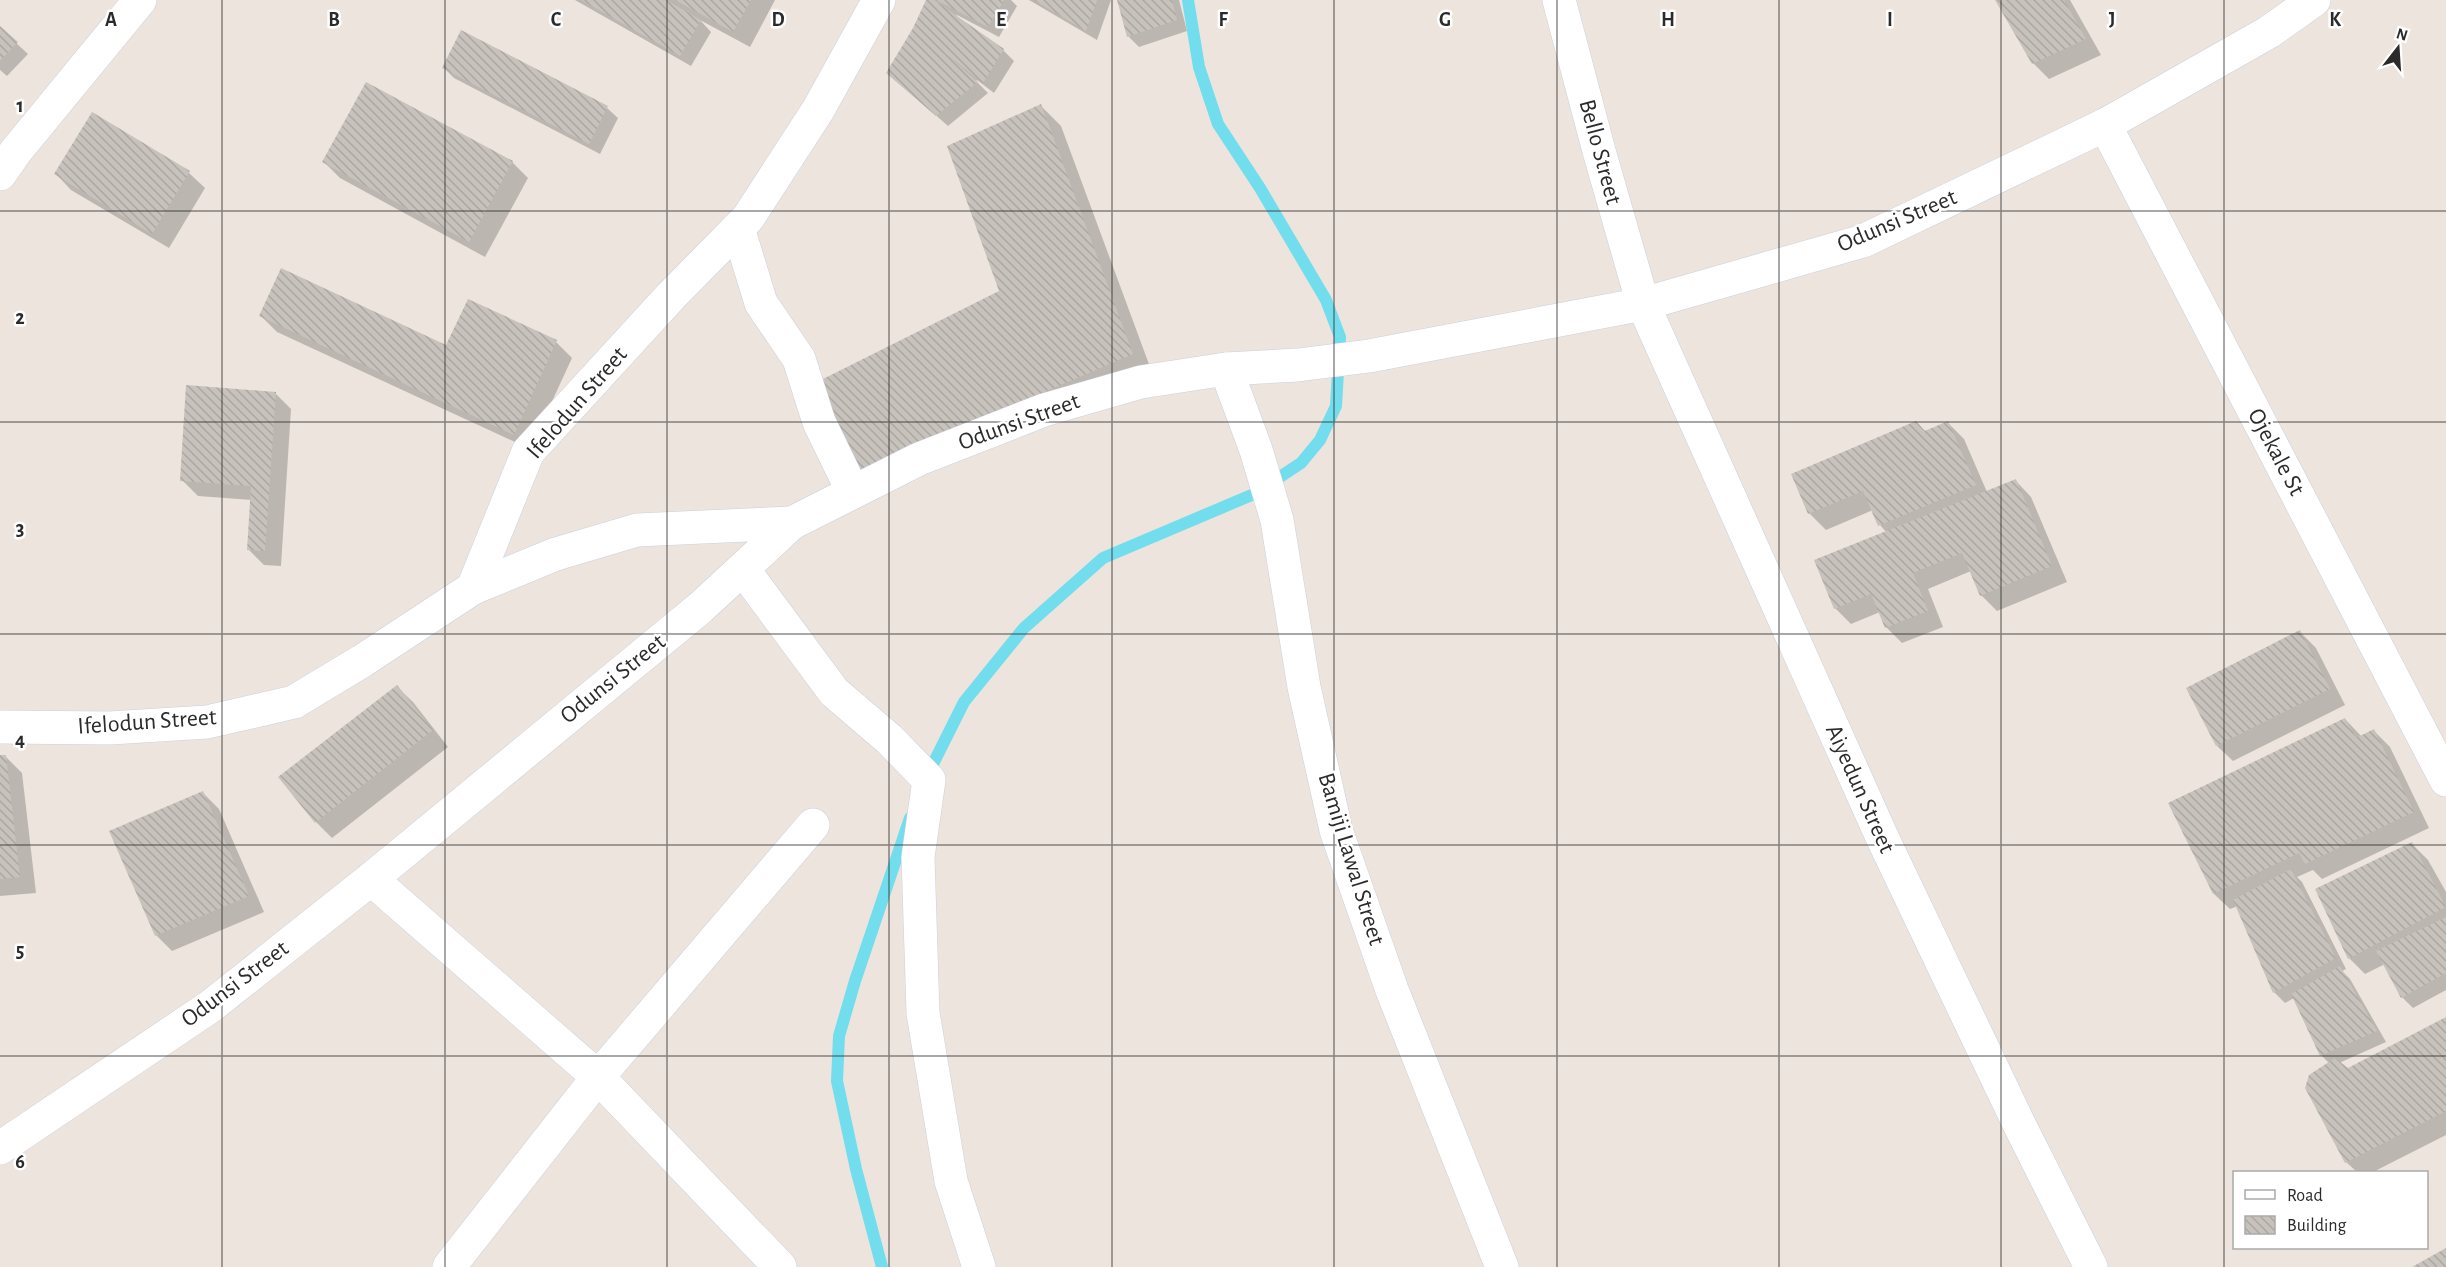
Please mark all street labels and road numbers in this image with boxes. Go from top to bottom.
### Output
street label: Bello Street [1574,97,1626,208]
street label: Odunsi Street [1834,185,1961,257]
street label: Ifelodun Street [522,342,632,463]
street label: Odunsi Street [955,389,1083,455]
street label: Ojekale St [2243,404,2309,500]
street label: Odunsi Street [556,629,670,728]
street label: Ifelodun Street [77,705,218,739]
street label: Aiyedun Street [1821,721,1899,857]
street label: Bamiji Lawal Street [1313,770,1389,948]
street label: Odunsi Street [177,936,293,1032]

